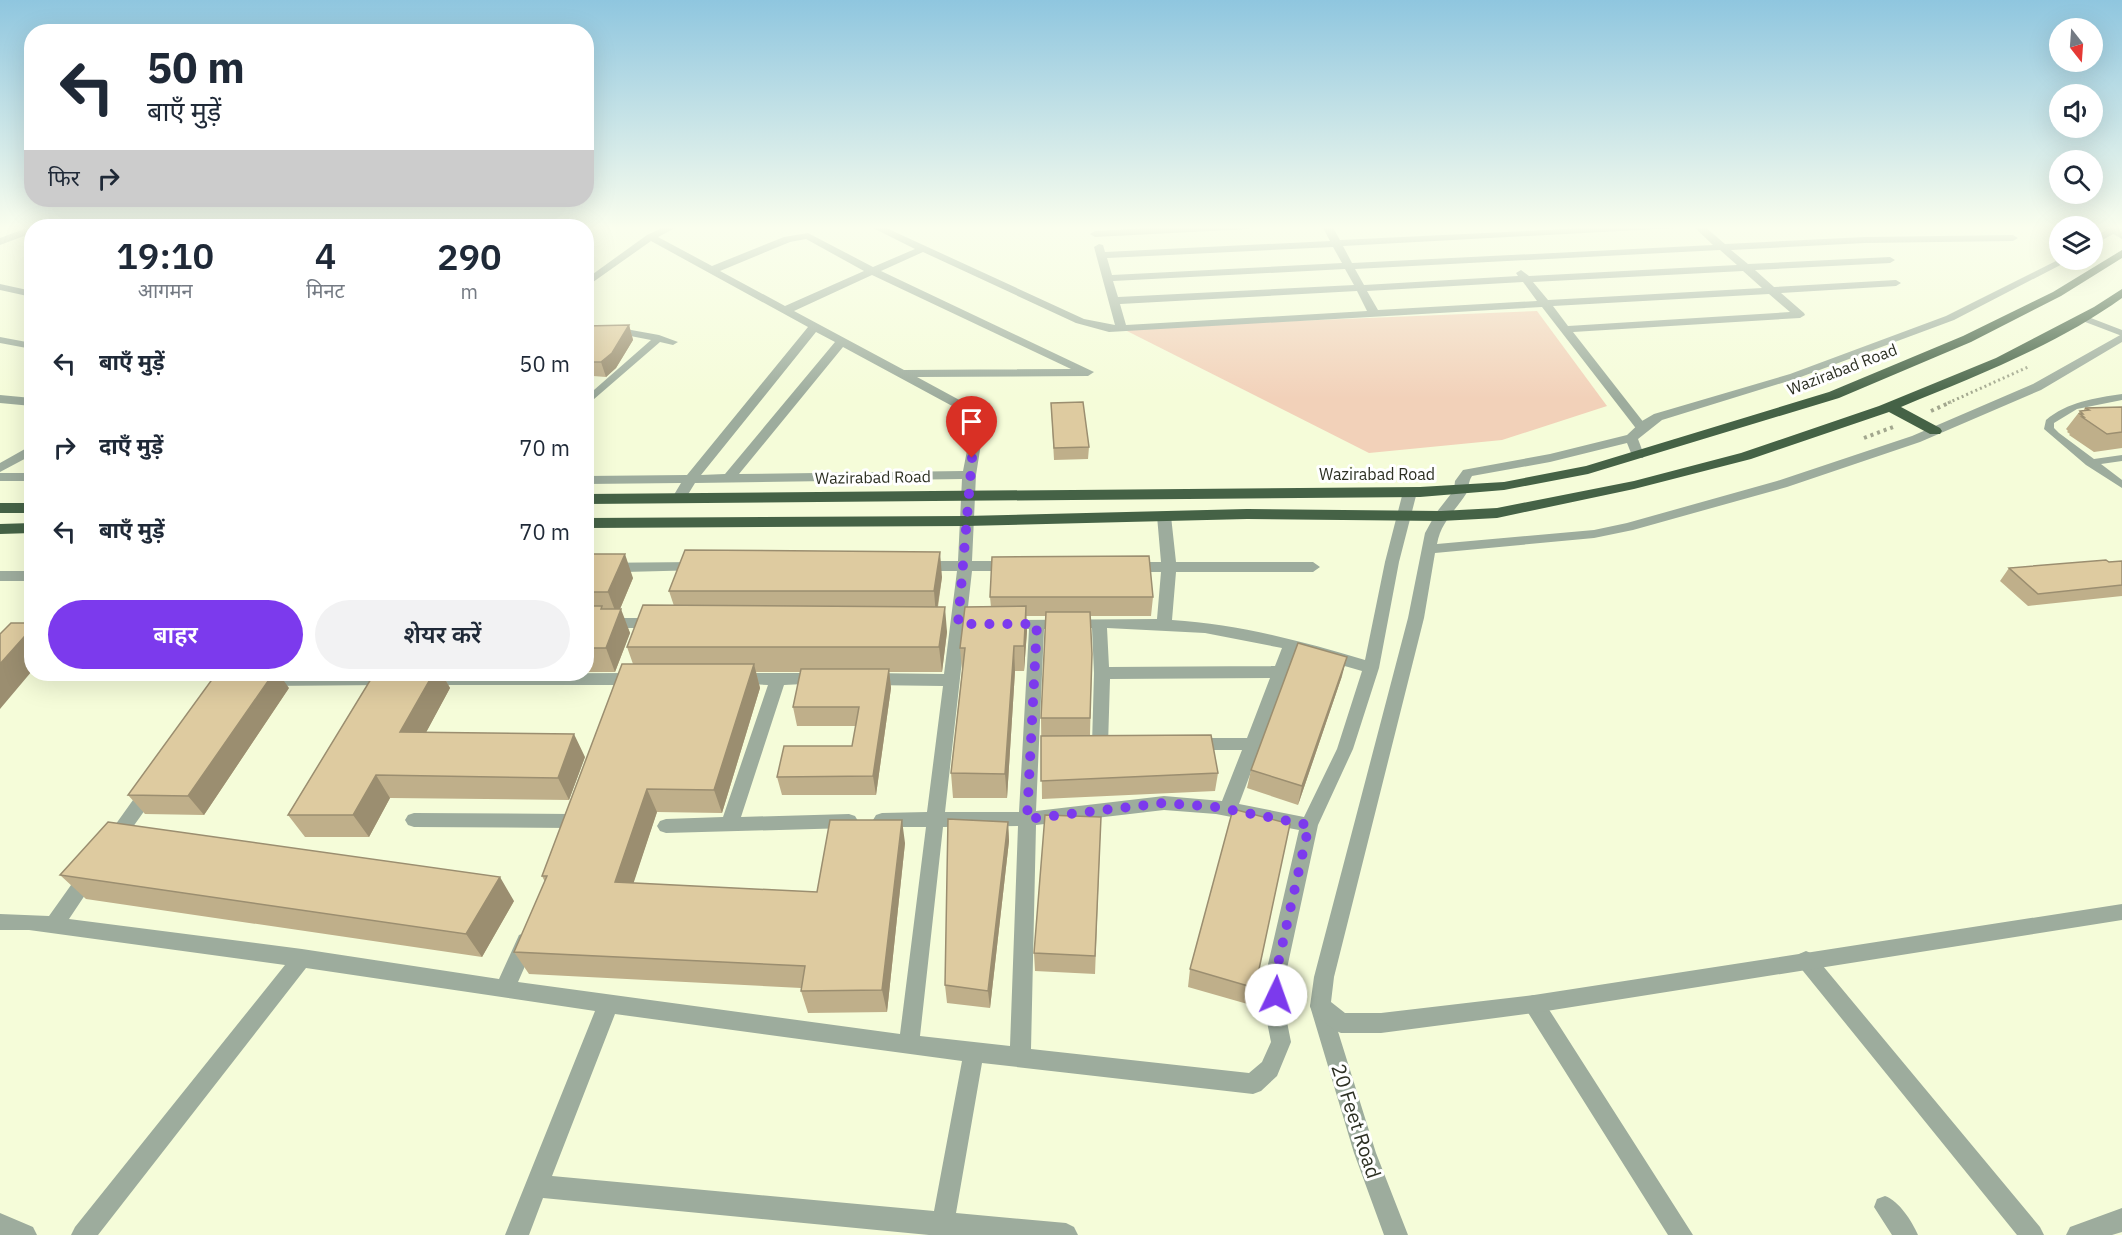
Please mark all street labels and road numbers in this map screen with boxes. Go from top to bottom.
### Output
street label: Wazirabad Road [1784,339,1900,399]
street label: Wazirabad Road [1319,464,1435,484]
street label: Wazirabad Road [815,466,931,488]
street label: 20 Feet Road [1325,1060,1388,1182]

